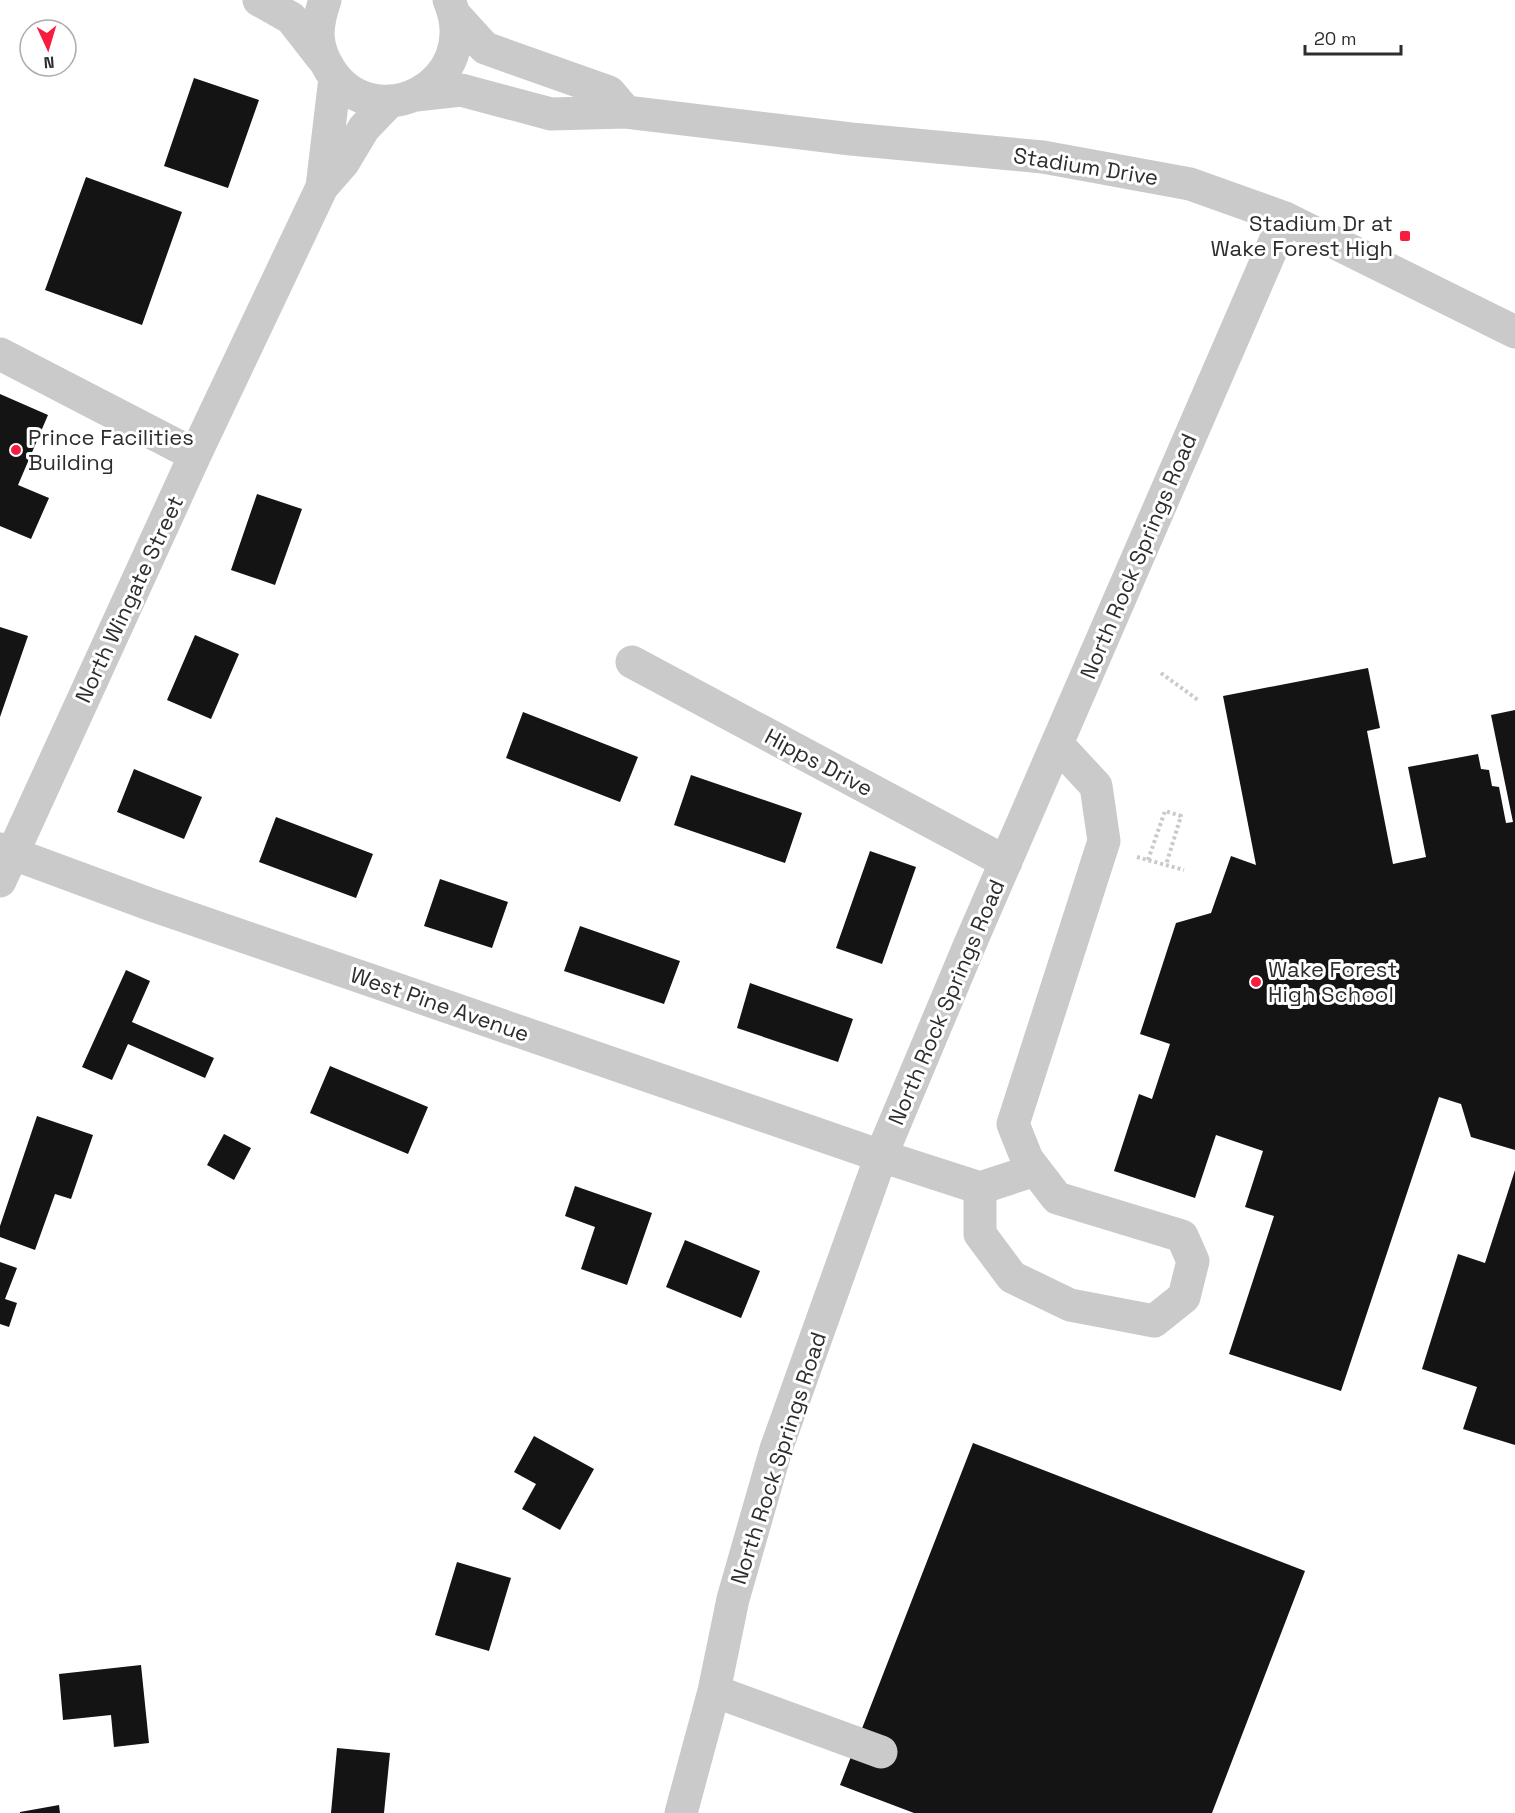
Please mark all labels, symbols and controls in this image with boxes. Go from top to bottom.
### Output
north arrow [18,18,78,78]
scale bar [1305,18,1401,56]
text: 20 m [1314,27,1357,50]
text: N [43,52,55,73]
street label: Stadium Drive [1012,141,1160,191]
place label: Stadium Dr at Wake Forest High [1211,209,1393,262]
marker: Stadium Dr at Wake Forest High [1398,229,1412,243]
place label: Prince Facilities Building [28,423,194,476]
street label: North Rock Springs Road [1074,429,1202,683]
marker: Prince Facilities Building [9,443,23,457]
street label: North Wingate Street [69,491,189,707]
street label: Hipps Drive [760,722,878,802]
street label: North Rock Springs Road [882,875,1010,1129]
place label: Wake Forest High School [1268,955,1397,1008]
street label: West Pine Avenue [347,960,533,1048]
marker: Wake Forest High School [1249,975,1263,989]
street label: North Rock Springs Road [724,1328,832,1588]

